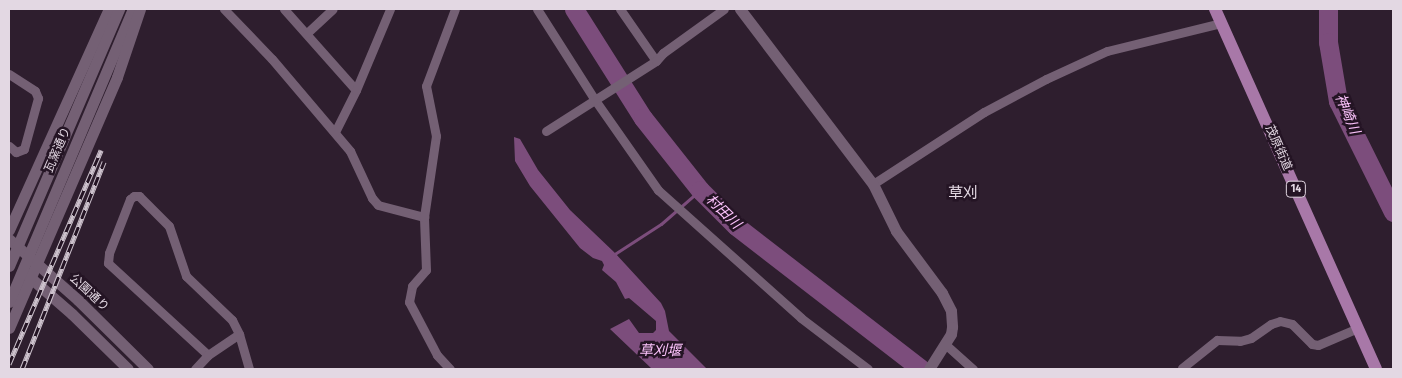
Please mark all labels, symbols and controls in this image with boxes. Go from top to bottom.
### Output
water label: 神崎川 [1331,91,1363,137]
street label: 茂原街道 [1262,123,1294,173]
street label: 瓦窯通り [42,125,74,175]
road number: 14 [1285,180,1307,198]
district label: 草刈 [948,185,978,203]
water label: 村田川 [702,191,744,233]
street label: 公園通り [67,271,111,315]
water label: 草刈堰 [639,343,681,359]

